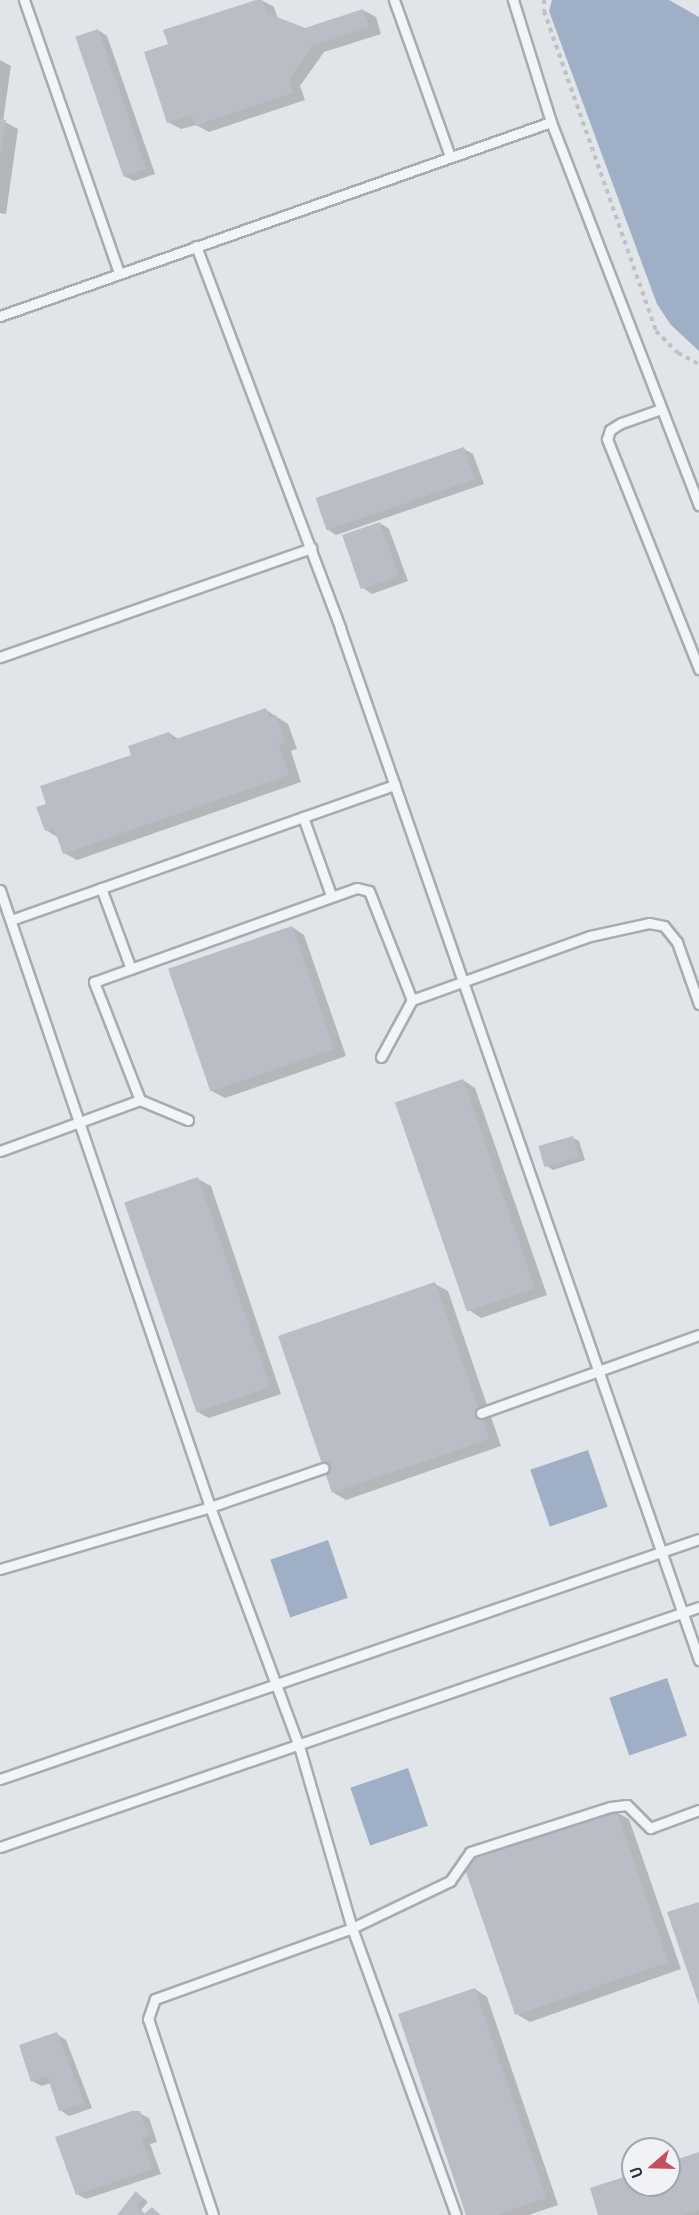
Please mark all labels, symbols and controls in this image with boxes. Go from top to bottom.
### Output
north arrow [621,2137,681,2197]
text: U [625,2164,647,2181]

